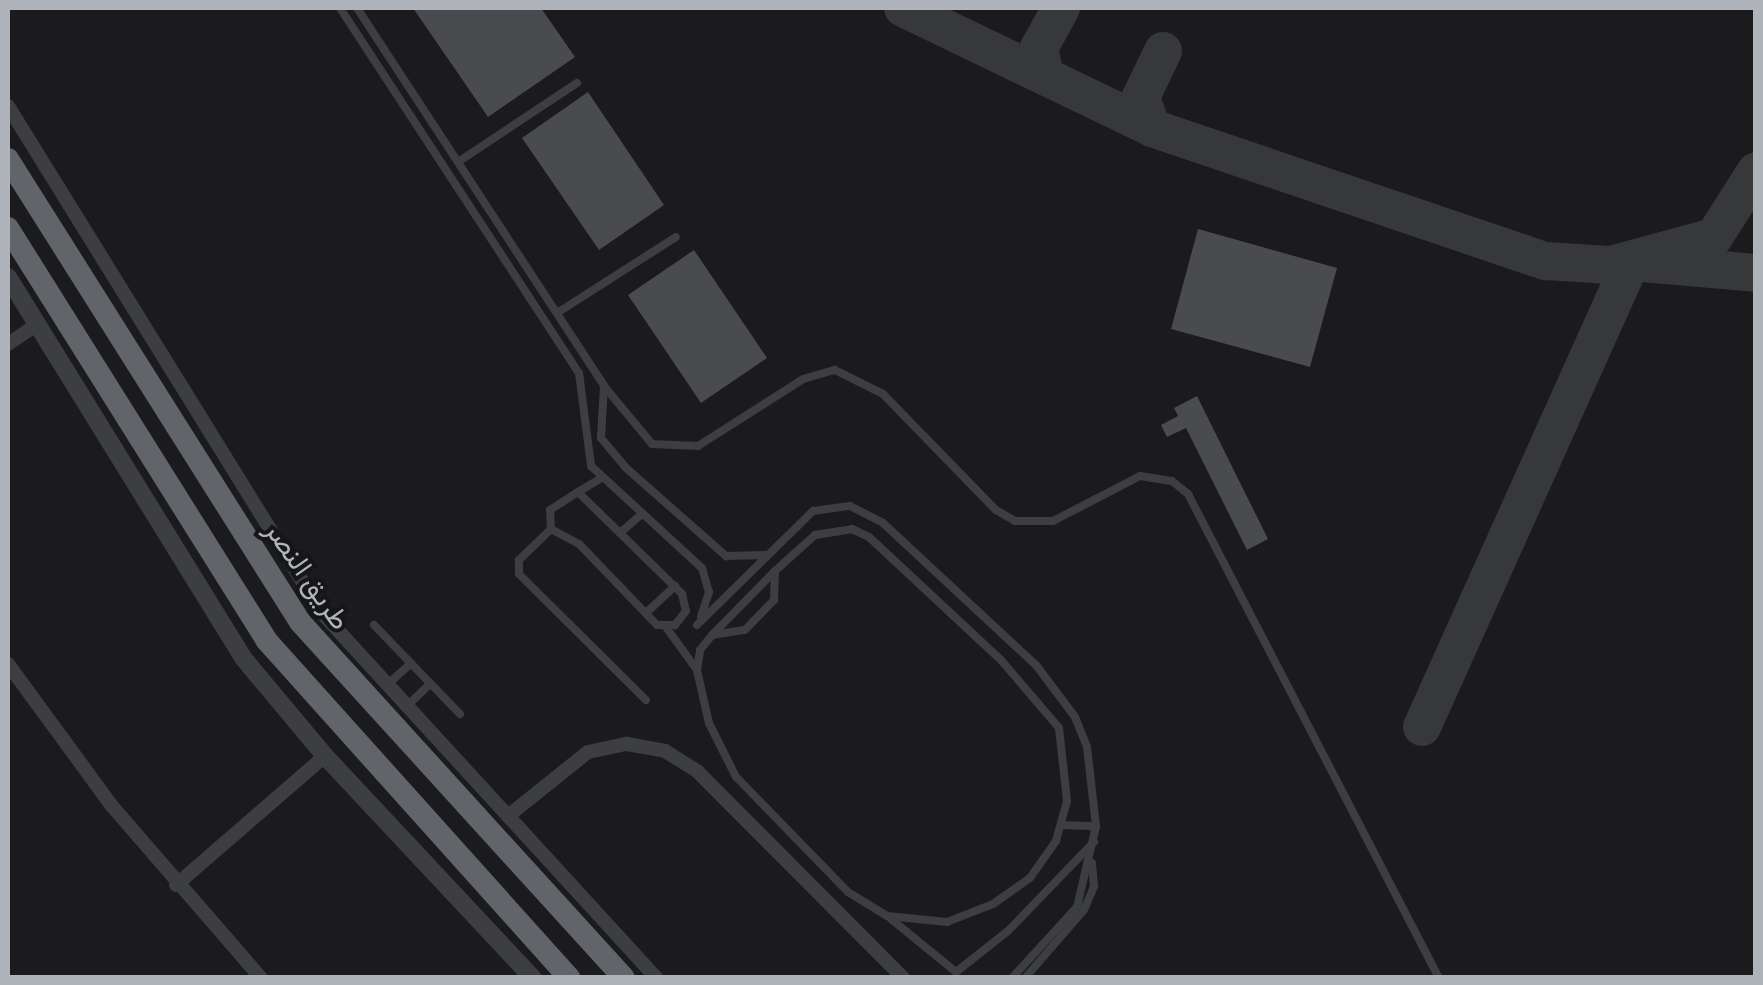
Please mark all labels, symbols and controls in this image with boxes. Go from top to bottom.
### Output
street label: طريق النصر [258,514,358,636]

